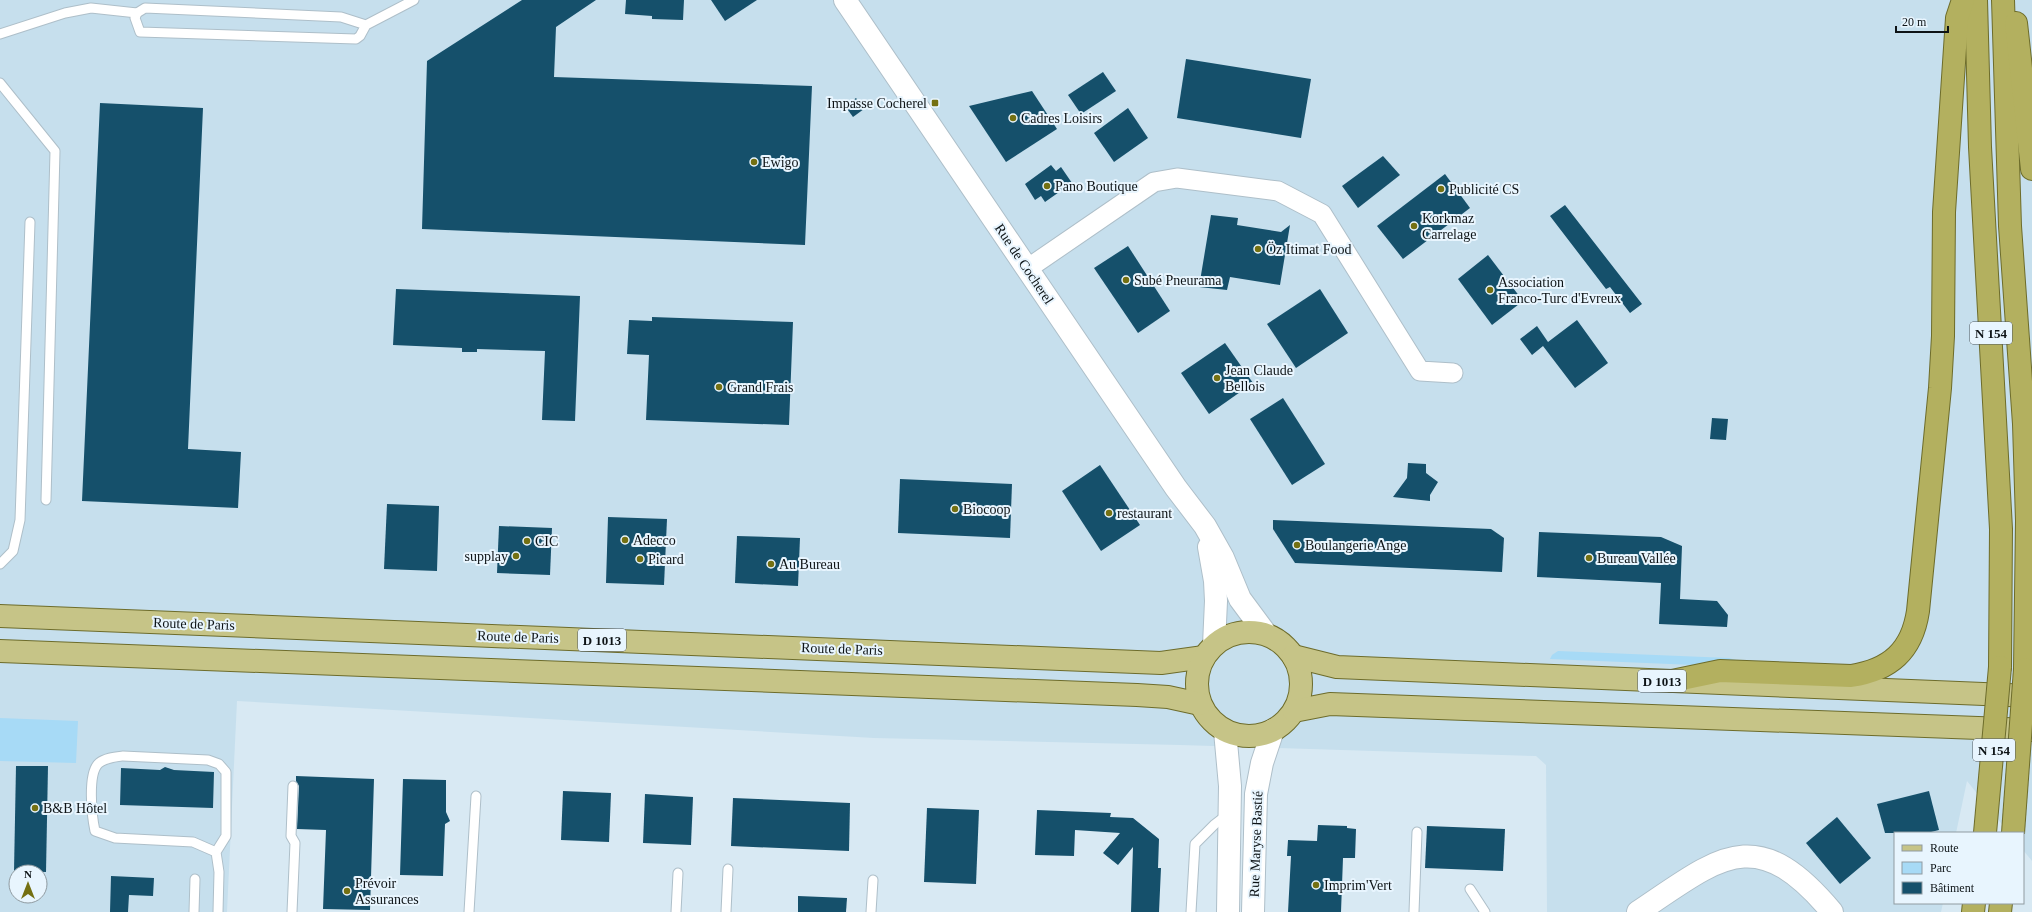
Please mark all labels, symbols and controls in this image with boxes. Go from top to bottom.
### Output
scale bar [1896,8,1948,34]
text: 20 m [1902,15,1927,29]
place label: Impasse Cocherel [827,96,927,111]
marker: Impasse Cocherel [930,98,940,108]
place label: Cadres Loisirs [1021,111,1102,126]
marker: Cadres Loisirs [1008,113,1018,123]
place label: Ewigo [762,155,799,170]
marker: Ewigo [749,157,759,167]
place label: Pano Boutique [1055,179,1138,194]
marker: Pano Boutique [1042,181,1052,191]
place label: Publicité CS [1449,182,1519,197]
marker: Publicité CS [1436,184,1446,194]
place label: Korkmaz Carrelage [1422,211,1476,242]
street label: Rue de Cocherel [992,221,1056,307]
marker: Korkmaz Carrelage [1409,221,1419,231]
place label: Öz Itimat Food [1266,241,1352,257]
marker: Öz Itimat Food [1253,244,1263,254]
place label: Subé Pneurama [1134,273,1222,288]
marker: Subé Pneurama [1121,275,1131,285]
place label: Association Franco-Turc d'Evreux [1498,275,1621,306]
marker: Association Franco-Turc d'Evreux [1485,285,1495,295]
road number: N 154 [1970,322,2012,344]
place label: Jean Claude Bellois [1225,363,1293,394]
marker: Jean Claude Bellois [1212,373,1222,383]
place label: Grand Frais [727,380,794,395]
marker: Grand Frais [714,382,724,392]
place label: Biocoop [963,502,1010,517]
marker: Biocoop [950,504,960,514]
place label: restaurant [1117,506,1172,521]
marker: restaurant [1104,508,1114,518]
place label: Adecco [633,533,676,548]
place label: CIC [535,534,558,549]
marker: Adecco [620,535,630,545]
marker: CIC [522,536,532,546]
place label: Boulangerie Ange [1305,538,1406,553]
marker: Boulangerie Ange [1292,540,1302,550]
place label: supplay [464,549,508,564]
marker: supplay [511,551,521,561]
place label: Bureau Vallée [1597,551,1676,566]
place label: Picard [648,552,684,567]
marker: Bureau Vallée [1584,553,1594,563]
marker: Picard [635,554,645,564]
place label: Au Bureau [779,557,840,572]
marker: Au Bureau [766,559,776,569]
street label: Route de Paris [153,615,235,633]
street label: Route de Paris [477,628,559,646]
road number: D 1013 [578,629,626,651]
street label: Route de Paris [801,640,883,658]
road number: D 1013 [1638,670,1686,692]
road number: N 154 [1973,739,2015,761]
street label: Rue Maryse Bastié [1247,791,1265,897]
place label: B&B Hôtel [43,801,107,816]
marker: B&B Hôtel [30,803,40,813]
legend [1894,832,2024,904]
text: Route [1930,841,1959,855]
text: Parc [1930,861,1951,875]
north arrow [8,864,48,904]
text: N [24,868,32,880]
place label: Prévoir Assurances [355,876,419,907]
place label: Imprim'Vert [1324,878,1392,893]
marker: Imprim'Vert [1311,880,1321,890]
text: Bâtiment [1930,881,1975,895]
marker: Prévoir Assurances [342,886,352,896]

